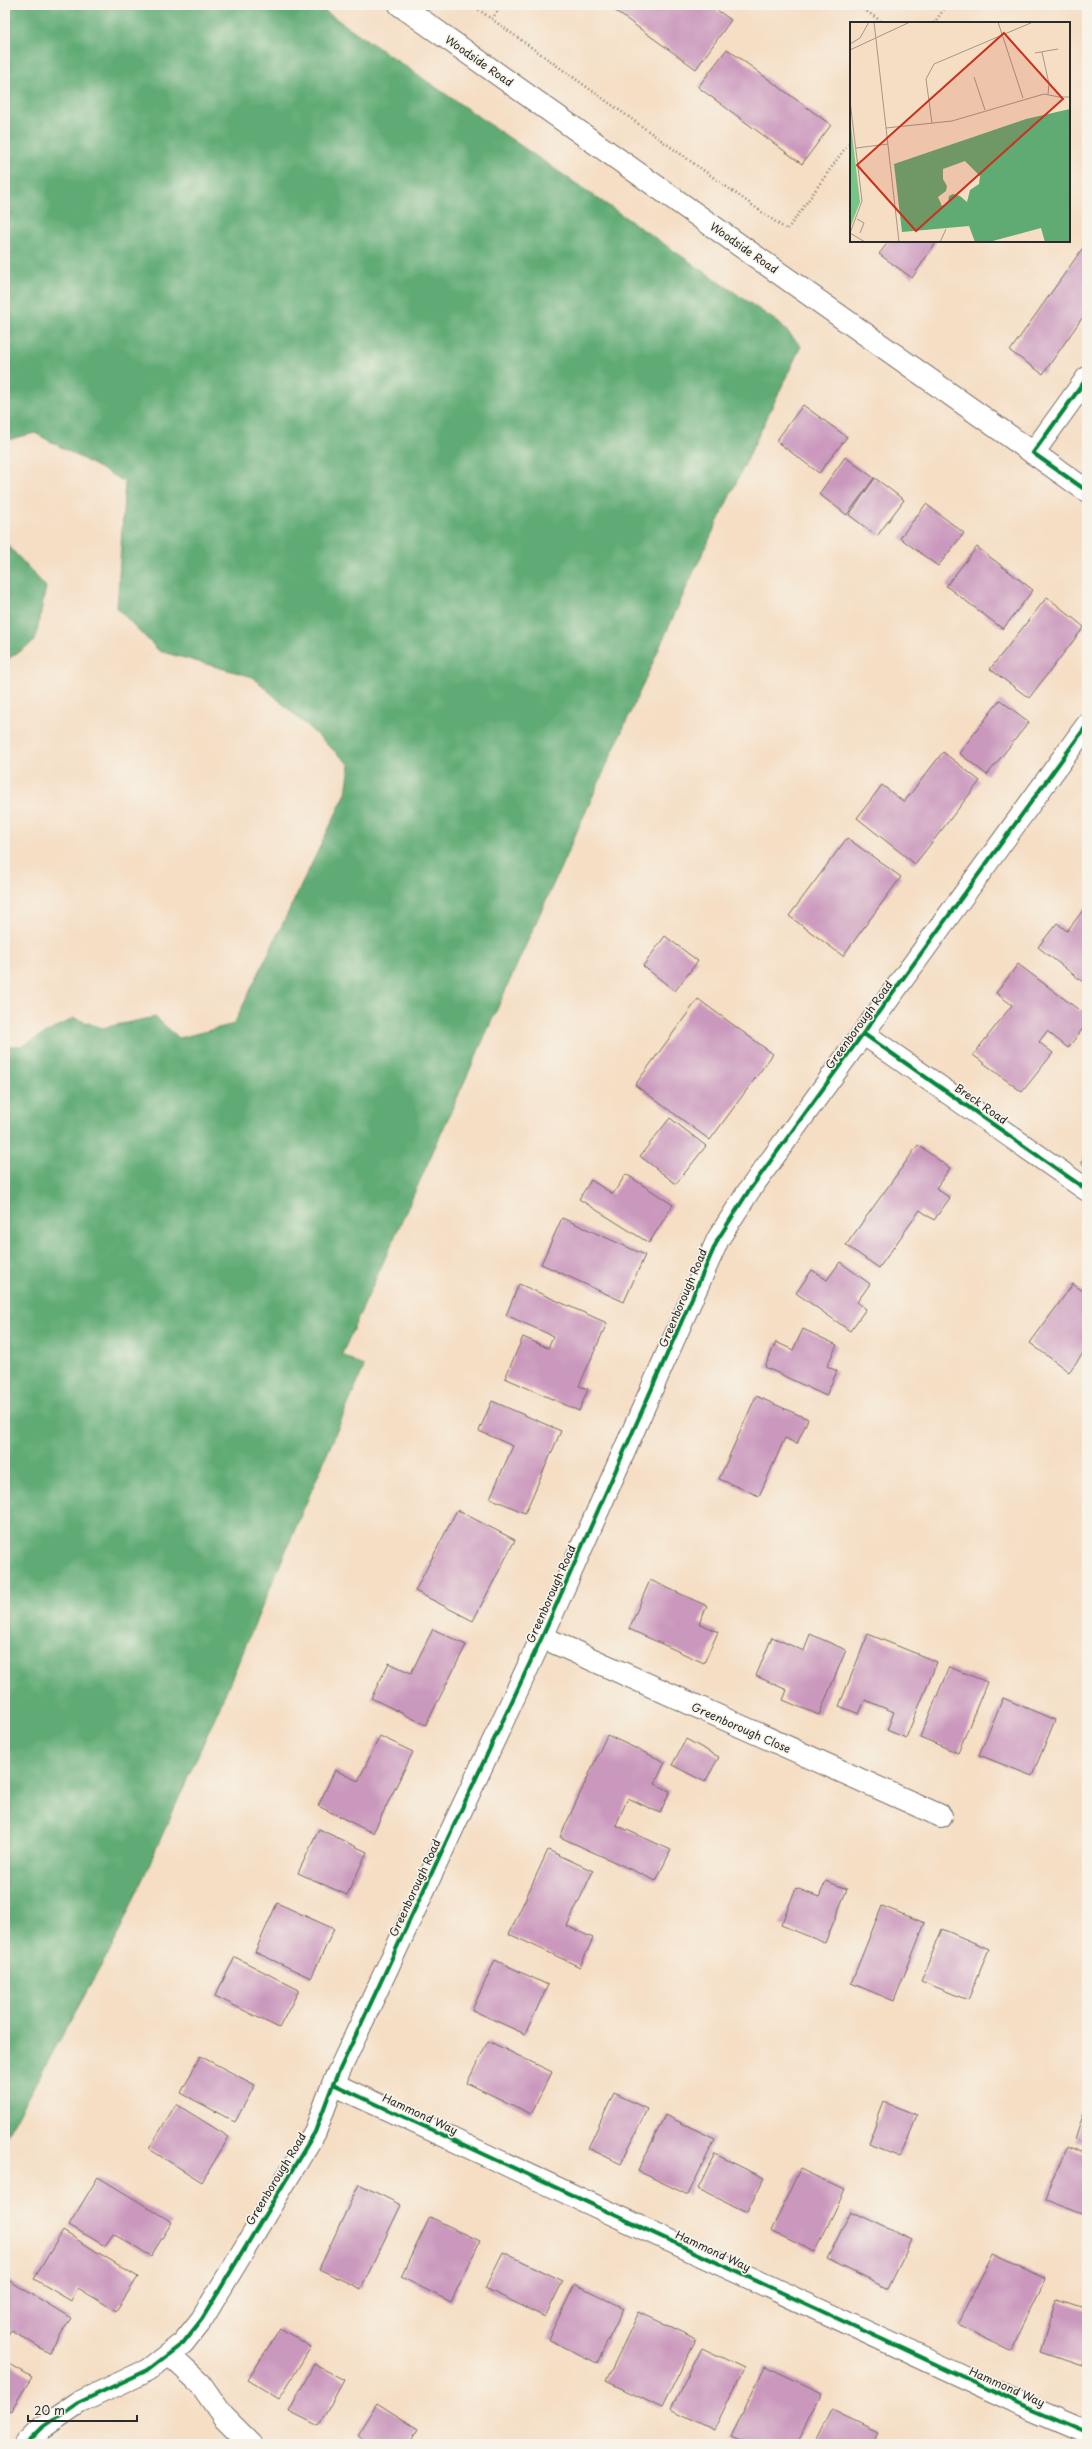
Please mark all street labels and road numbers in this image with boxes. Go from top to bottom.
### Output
street label: Woodside Road [442,31,517,90]
street label: Woodside Road [707,218,782,277]
street label: Greenborough Road [821,977,897,1072]
street label: Breck Road [951,1079,1011,1128]
street label: Greenborough Road [654,1246,711,1350]
street label: Greenborough Road [521,1542,580,1646]
street label: Greenborough Close [689,1698,794,1757]
street label: Greenborough Road [385,1836,445,1939]
street label: Hammond Way [380,2089,461,2138]
street label: Greenborough Road [241,2129,310,2228]
street label: Hammond Way [673,2226,754,2275]
street label: Hammond Way [967,2362,1048,2411]

